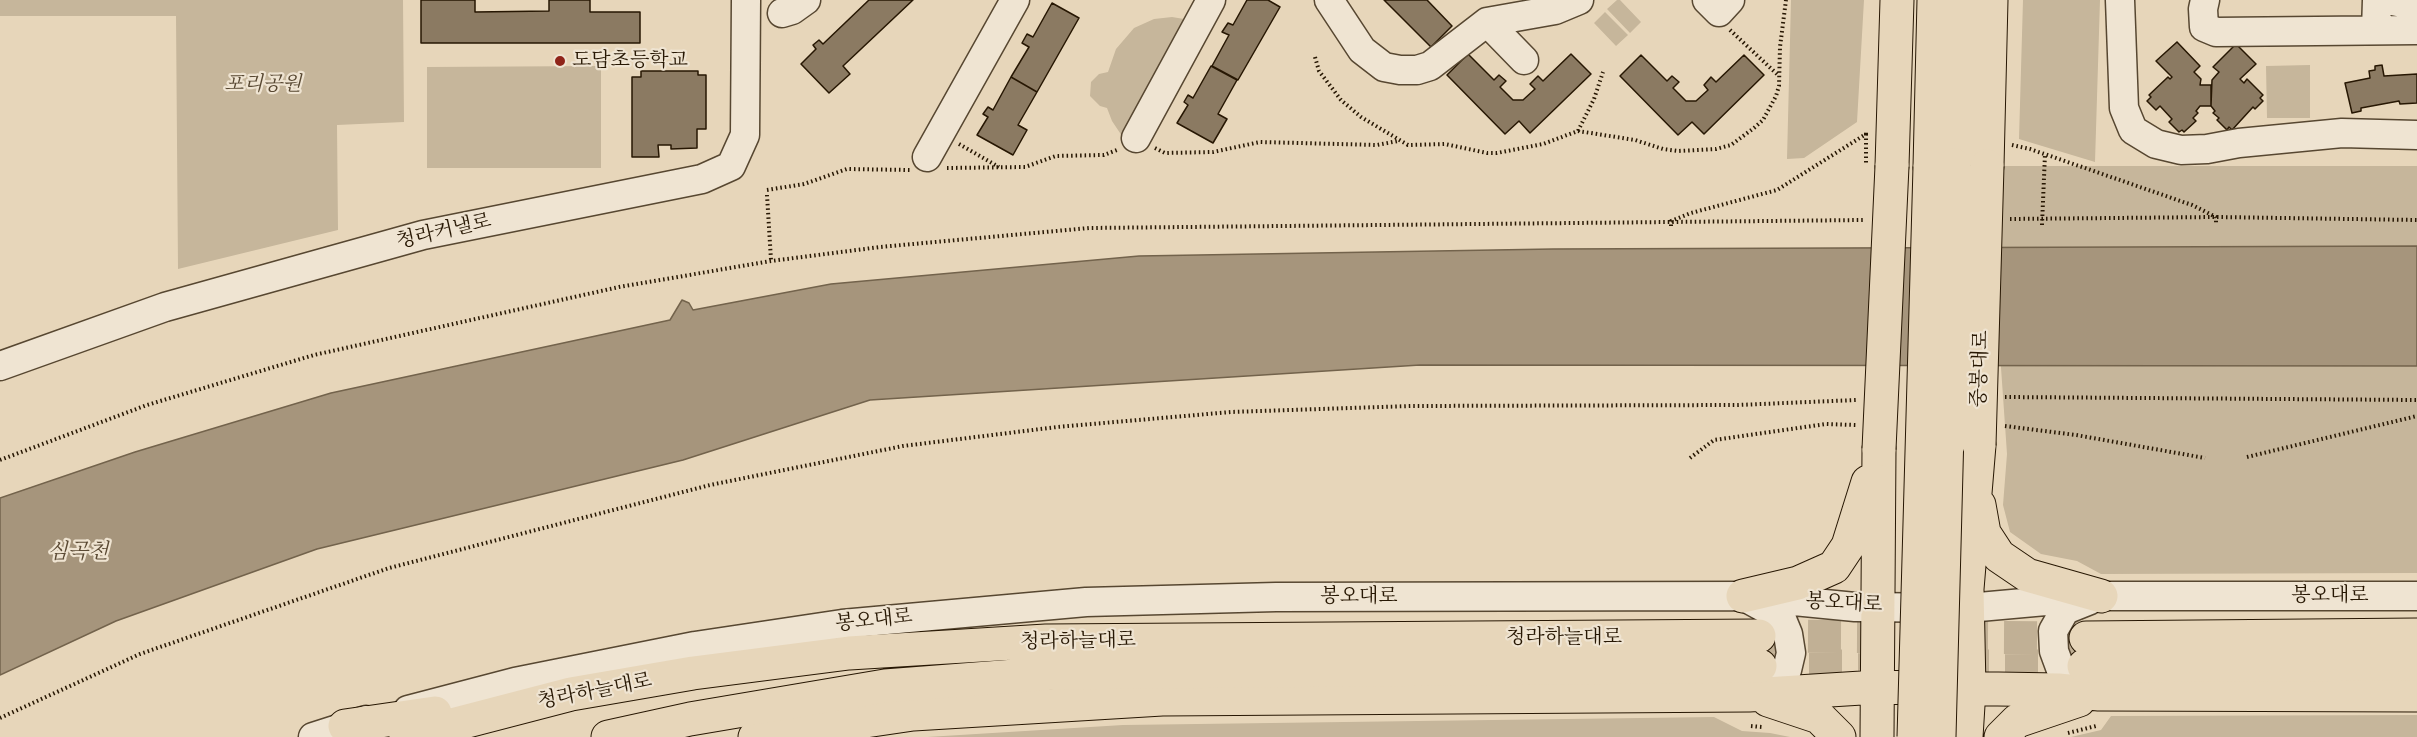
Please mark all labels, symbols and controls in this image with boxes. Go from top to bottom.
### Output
place label: 도담초등학교 [572,49,688,73]
marker: 도담초등학교 [553,54,567,68]
park label: 포리공원 [224,73,302,97]
street label: 청라커낼로 [394,209,494,255]
street label: 중봉대로 [1968,330,1994,408]
water label: 심곡천 [48,540,108,566]
street label: 봉오대로 [2291,584,2369,608]
street label: 봉오대로 [1320,585,1398,609]
street label: 봉오대로 [1805,590,1883,618]
street label: 봉오대로 [834,605,914,637]
street label: 청라하늘대로 [1506,626,1622,650]
street label: 청라하늘대로 [1020,629,1136,655]
street label: 청라하늘대로 [536,669,654,715]

